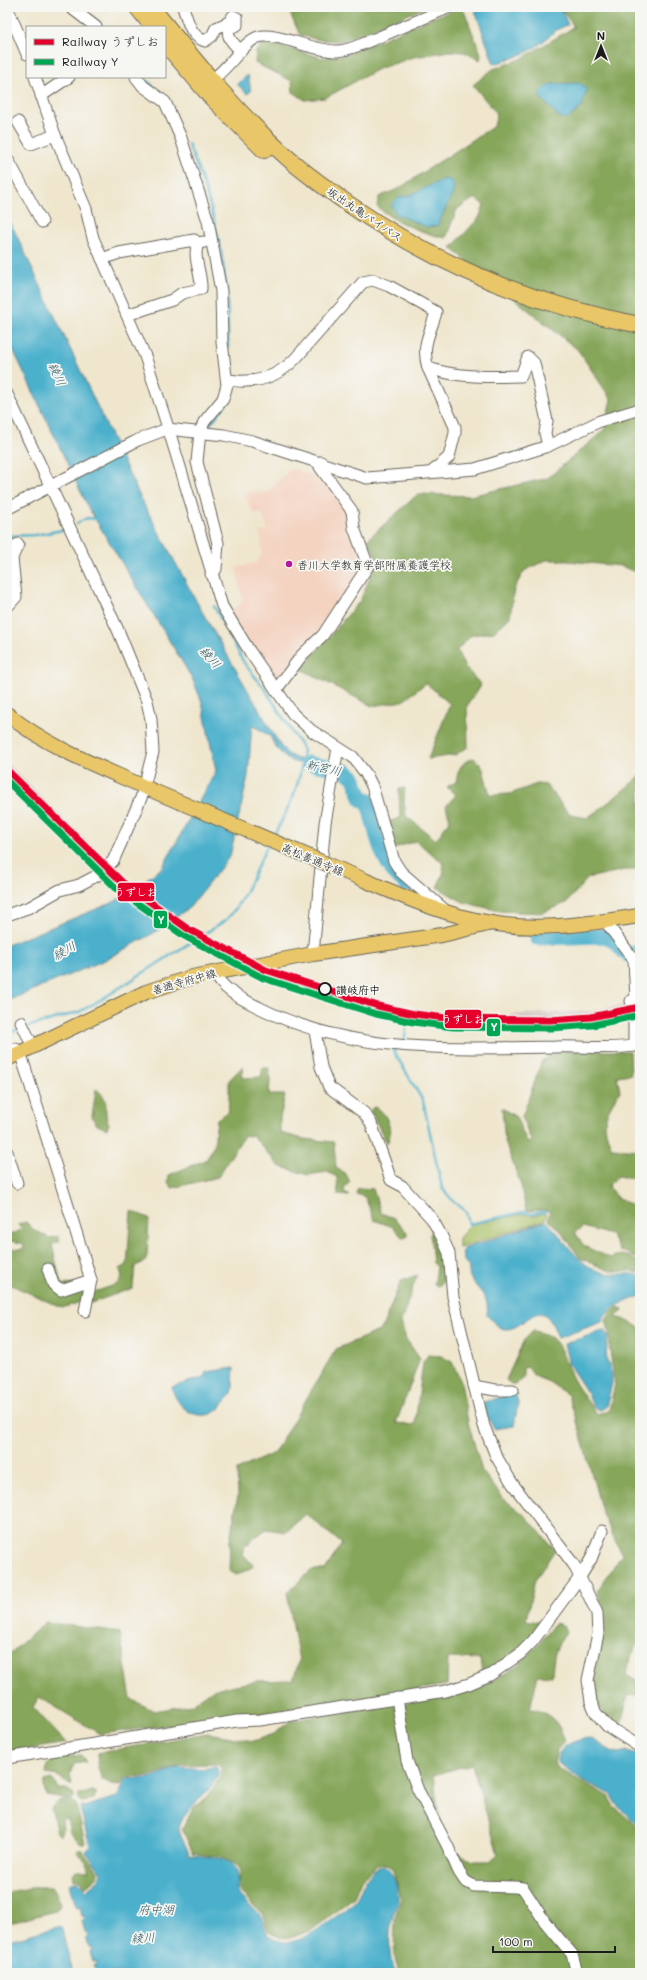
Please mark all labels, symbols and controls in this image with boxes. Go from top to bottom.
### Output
legend [26,26,166,78]
north arrow [581,26,621,66]
text: N [597,28,605,43]
text: Railway うずしお [62,33,159,49]
text: Railway Y [62,53,119,69]
street label: 坂出丸亀バイパス [324,183,406,245]
water label: 綾川 [46,360,70,388]
place label: 香川大学教育学部附属養護学校 [297,557,451,572]
marker: 香川大学教育学部附属養護学校 [284,559,294,569]
water label: 綾川 [197,643,225,671]
water label: 新宮川 [305,755,343,779]
street label: 高松善通寺線 [280,839,346,879]
line badge: うずしお [117,882,155,902]
text: うずしお [114,884,158,899]
line badge: Y [153,910,168,929]
text: Y [157,912,165,927]
water label: 綾川 [50,937,78,963]
street label: 善通寺府中線 [150,965,218,997]
marker: 讃岐府中 [318,982,332,996]
place label: 讃岐府中 [336,982,380,997]
line badge: うずしお [444,1009,482,1029]
text: うずしお [441,1011,485,1026]
line badge: Y [486,1018,501,1037]
text: Y [490,1019,498,1034]
water label: 府中湖 [138,1901,175,1917]
water label: 綾川 [130,1928,156,1946]
scale bar [493,1928,615,1954]
text: 100 m [499,1933,533,1949]

